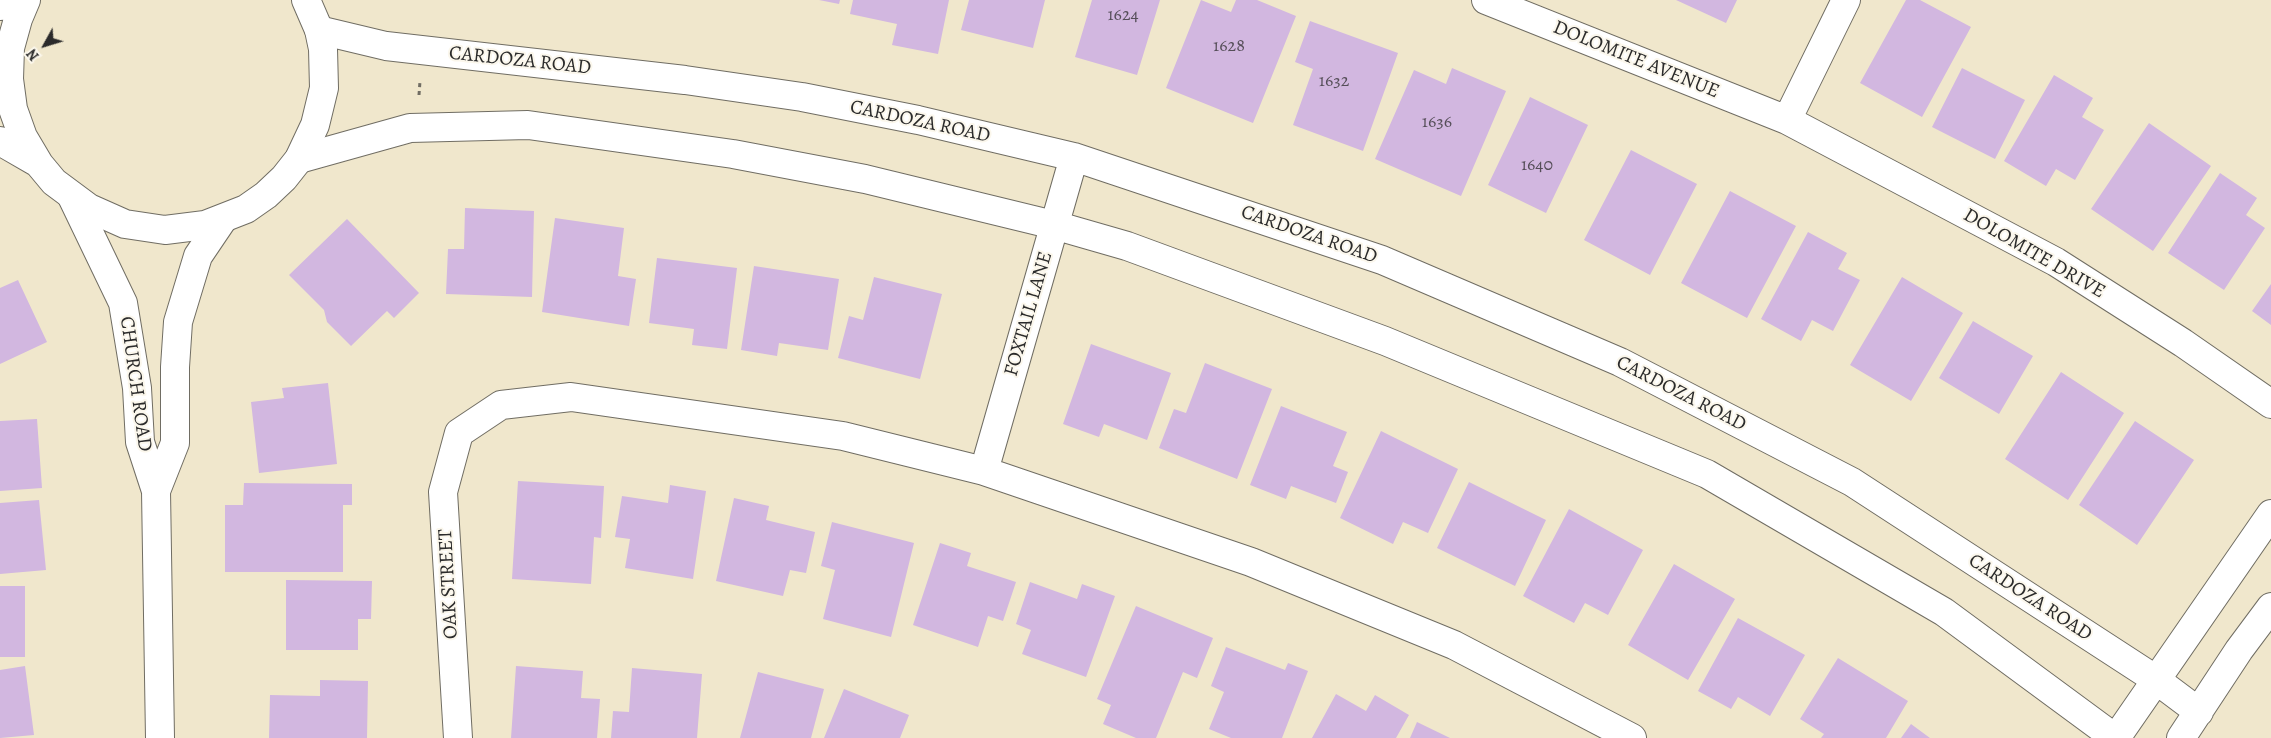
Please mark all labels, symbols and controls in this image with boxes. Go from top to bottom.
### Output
house number: 1624 [1107,5,1139,27]
street label: DOLOMITE AVENUE [1549,16,1723,104]
north arrow [20,20,70,70]
house number: 1628 [1213,36,1245,58]
street label: CARDOZA ROAD [448,42,592,80]
text: N [22,45,44,65]
house number: 1632 [1319,71,1349,93]
street label: CARDOZA ROAD [848,95,992,149]
house number: 1636 [1422,112,1452,134]
house number: 1640 [1521,155,1553,177]
street label: CARDOZA ROAD [1238,200,1380,270]
street label: DOLOMITE DRIVE [1959,204,2109,304]
street label: FOXTAIL LANE [1000,249,1058,379]
street label: CHURCH ROAD [114,315,156,453]
street label: CARDOZA ROAD [1612,351,1750,437]
street label: OAK STREET [434,528,464,640]
street label: CARDOZA ROAD [1964,549,2096,647]

